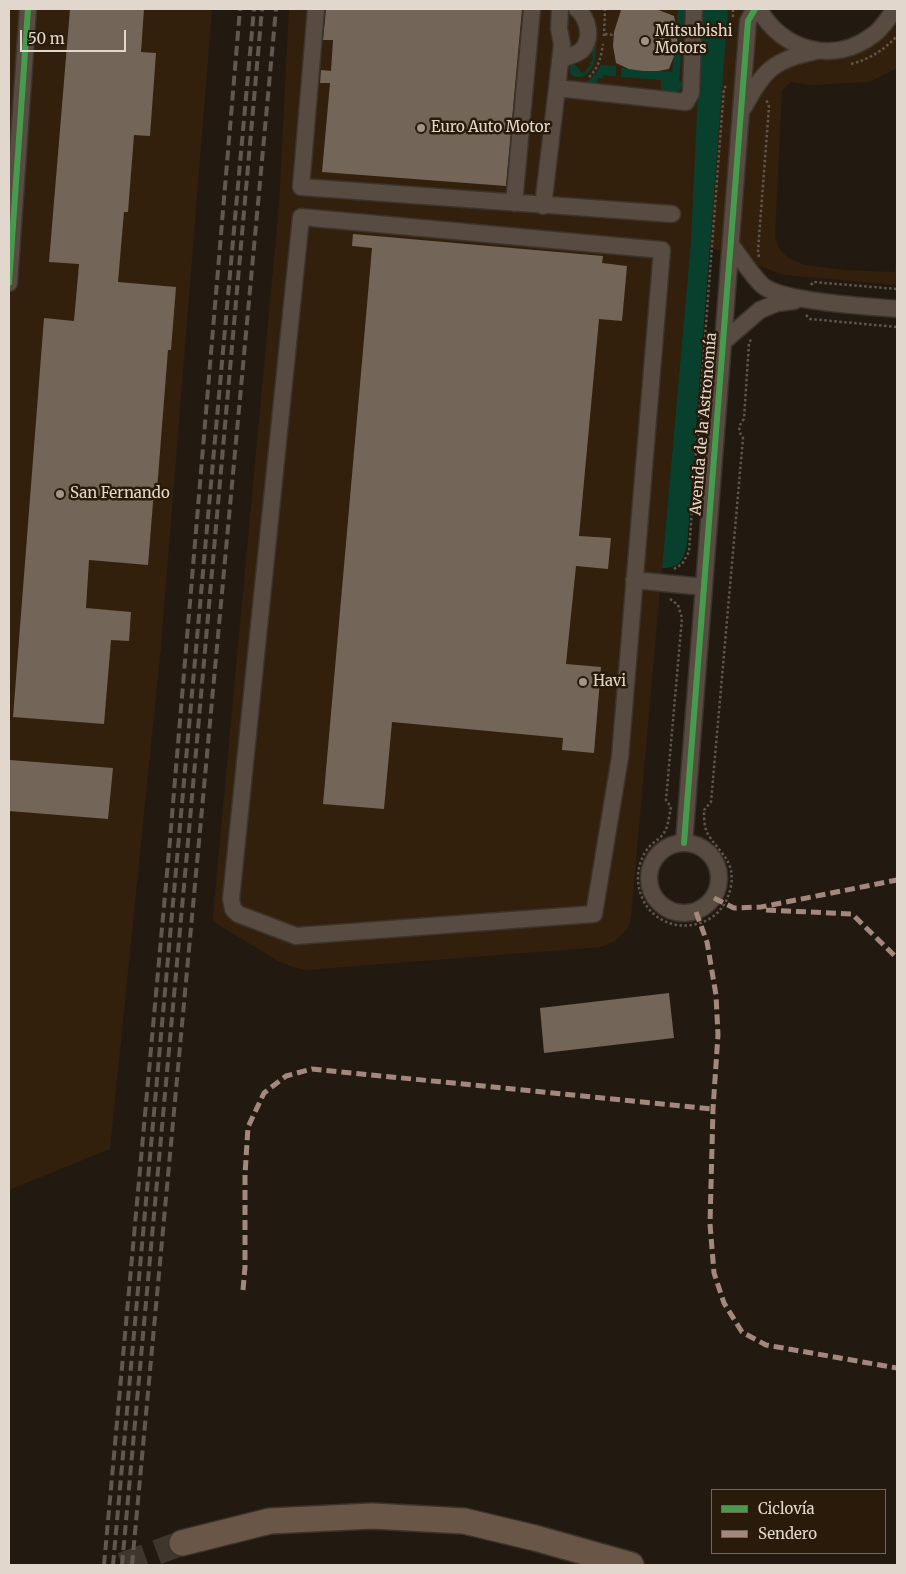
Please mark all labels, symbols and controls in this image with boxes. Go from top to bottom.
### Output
scale bar [22,20,129,52]
place label: Mitsubishi Motors [655,23,732,58]
text: 50 m [28,29,65,48]
marker: Mitsubishi Motors [639,35,651,47]
place label: Euro Auto Motor [431,119,550,137]
marker: Euro Auto Motor [415,122,427,134]
street label: Avenida de la Astronomía [687,332,721,516]
place label: San Fernando [70,485,170,503]
marker: San Fernando [54,488,66,500]
place label: Havi [593,673,626,691]
marker: Havi [577,676,589,688]
legend [711,1489,886,1554]
text: Ciclovía [758,1499,815,1518]
text: Sendero [758,1524,817,1543]

